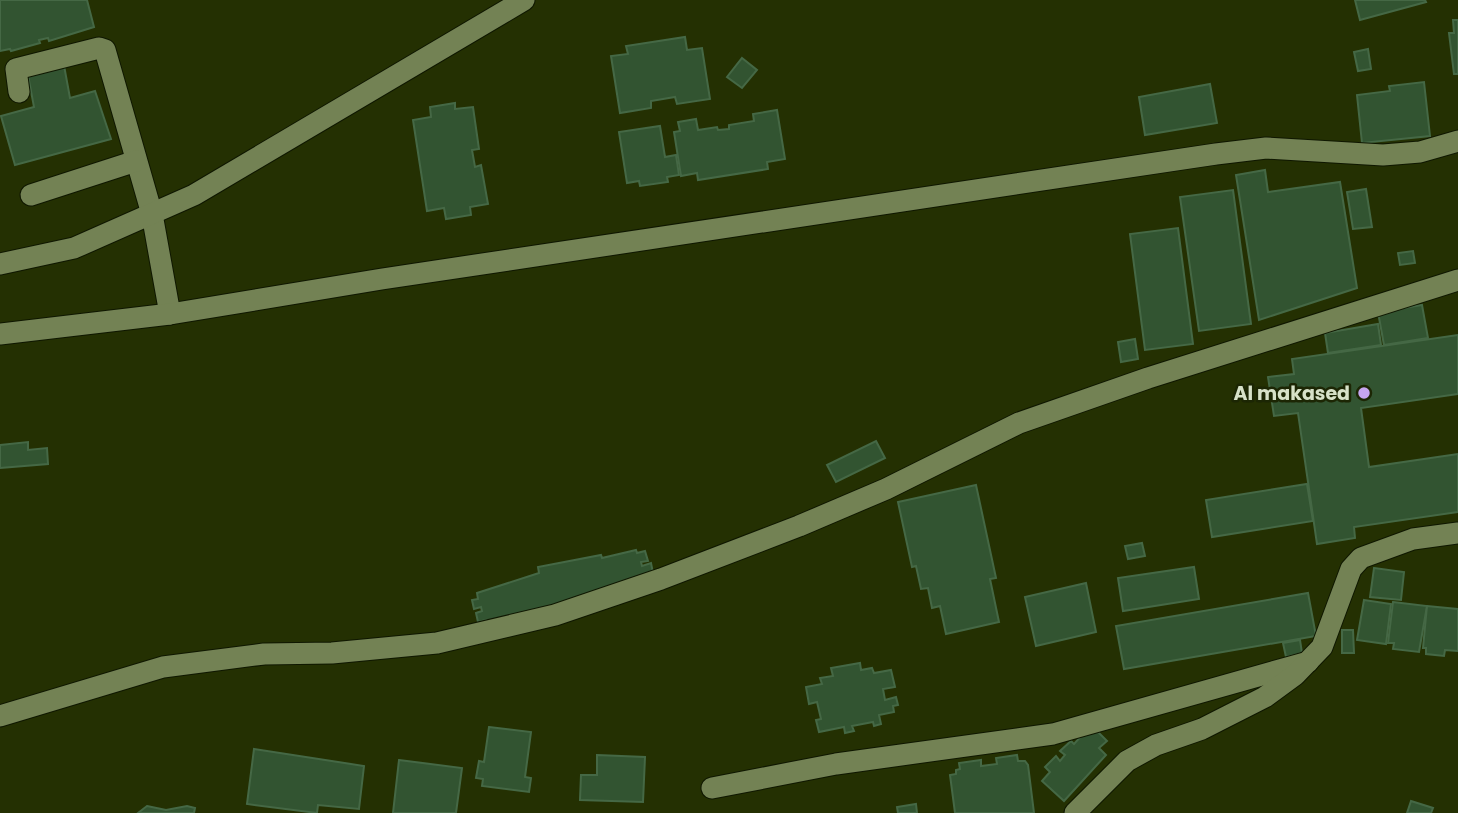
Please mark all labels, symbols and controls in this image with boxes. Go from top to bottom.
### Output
place label: Al makased [1233,380,1350,407]
marker: Al makased [1356,385,1372,401]

